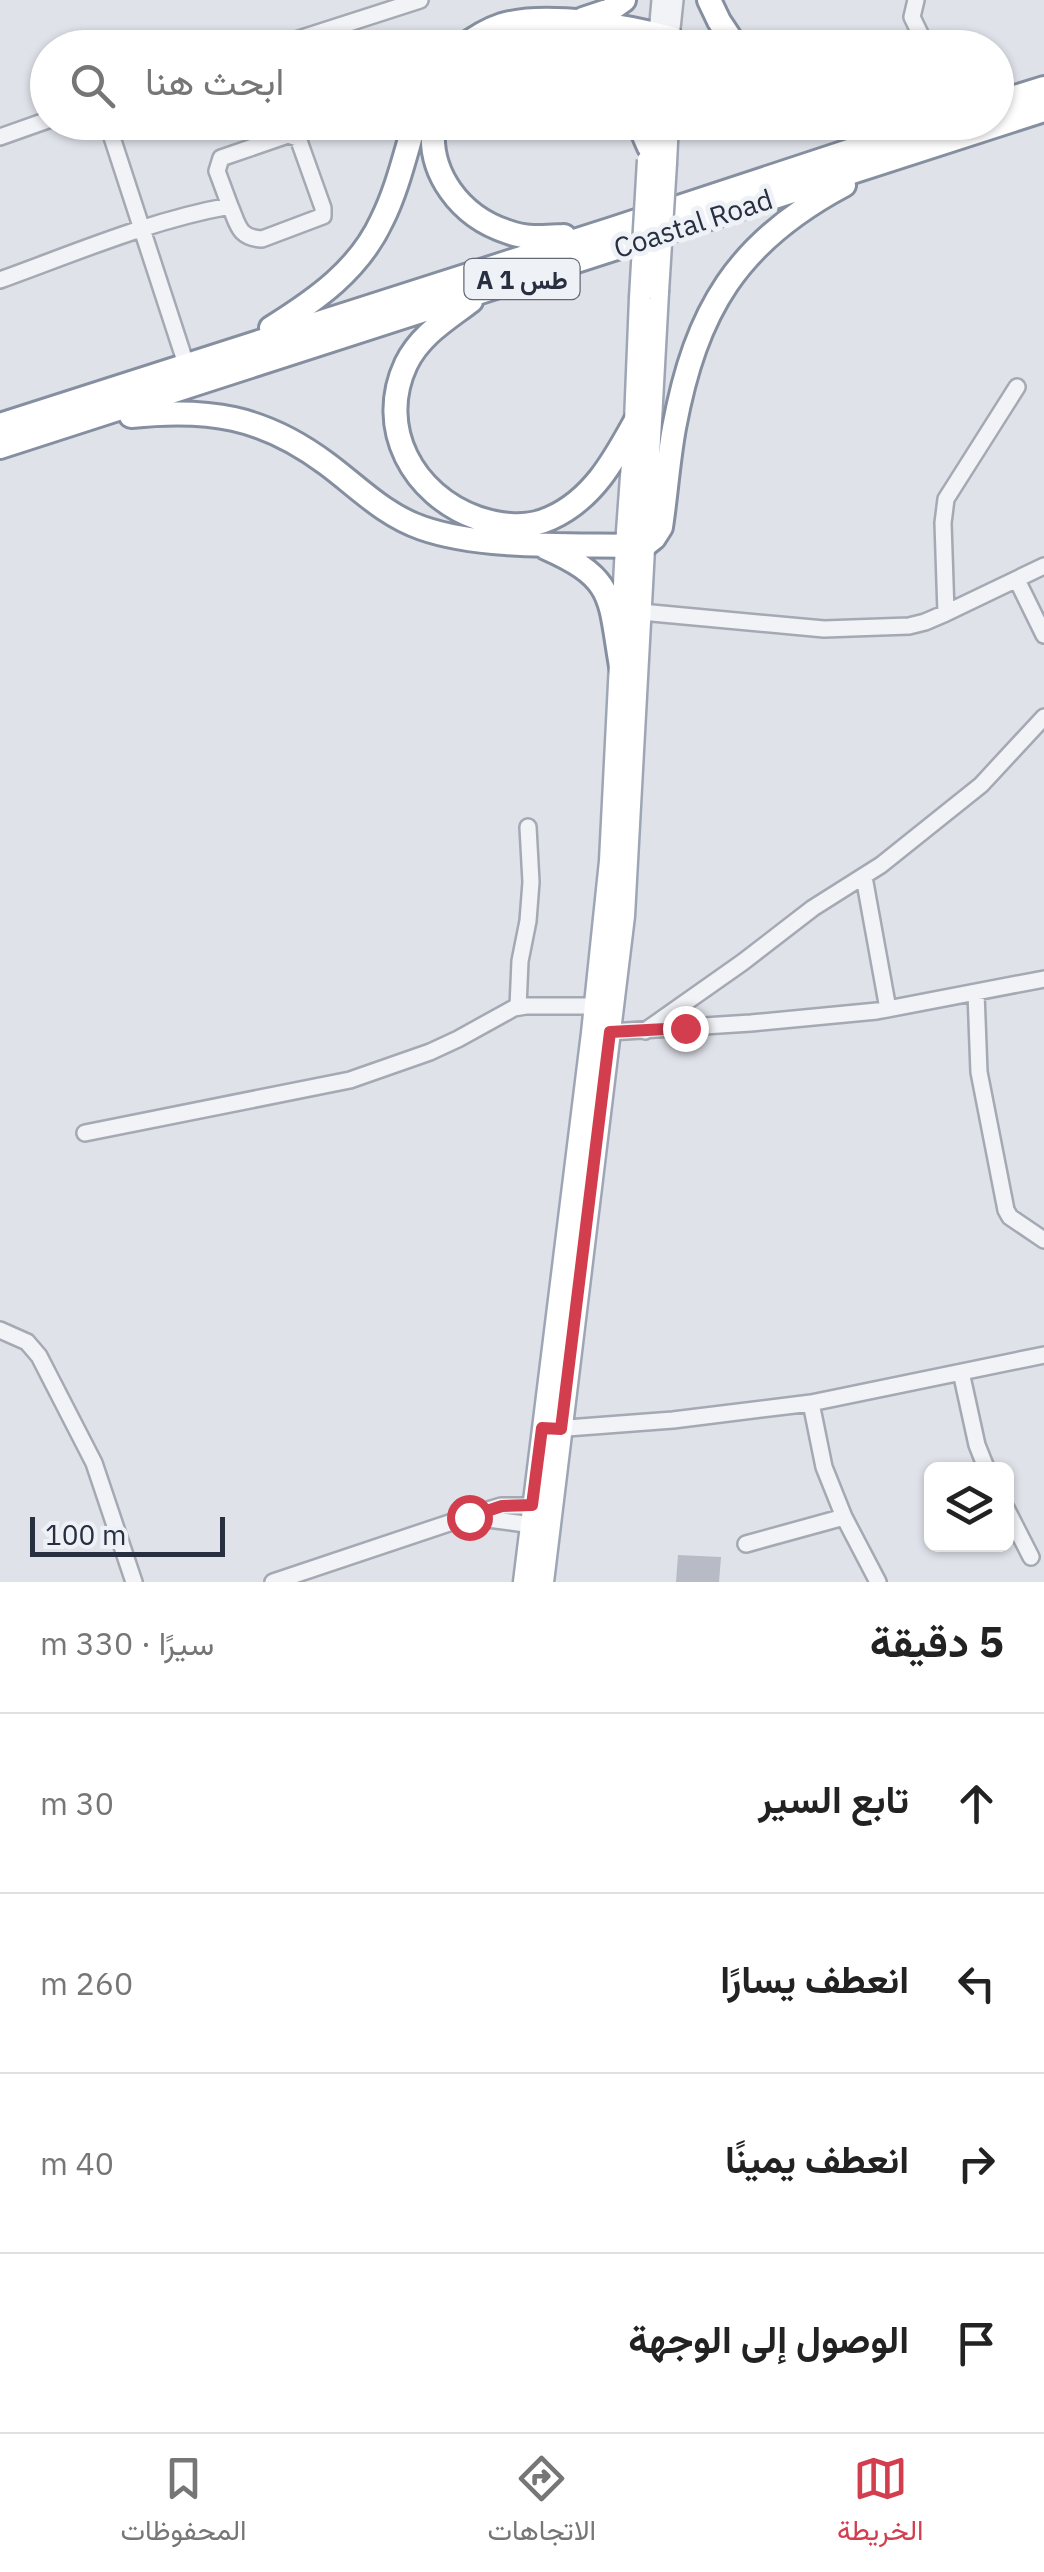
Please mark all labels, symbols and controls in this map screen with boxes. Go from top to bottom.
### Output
search box [30,30,1014,140]
text: ابحث هنا [145,56,284,105]
icon: search [65,58,120,113]
street label: Coastal Road [609,180,777,266]
road number: A 1 طس [464,259,580,299]
route end [663,1006,709,1052]
map controls [924,1462,1014,1552]
button: layers [924,1462,1014,1552]
route start [447,1495,493,1541]
scale bar [30,1512,225,1556]
text: 100 m [45,1516,126,1553]
text: 5 دقيقة [870,1614,1004,1669]
text: سيرًا · 330 m [40,1622,214,1664]
text: تابع السير [758,1774,909,1823]
icon: ahead [949,1776,1004,1831]
text: 30 m [40,1782,114,1824]
text: انعطف يسارًا [720,1954,909,2003]
icon: left [949,1956,1004,2011]
text: 260 m [40,1962,133,2004]
text: انعطف يمينًا [725,2134,909,2183]
icon: right [949,2136,1004,2191]
text: 40 m [40,2142,114,2184]
text: الوصول إلى الوجهة [628,2314,909,2363]
icon: arrive [949,2316,1004,2371]
tab: المحفوظات [120,2451,247,2555]
tab: الاتجاهات [487,2451,596,2555]
tab: الخريطة [837,2451,924,2555]

